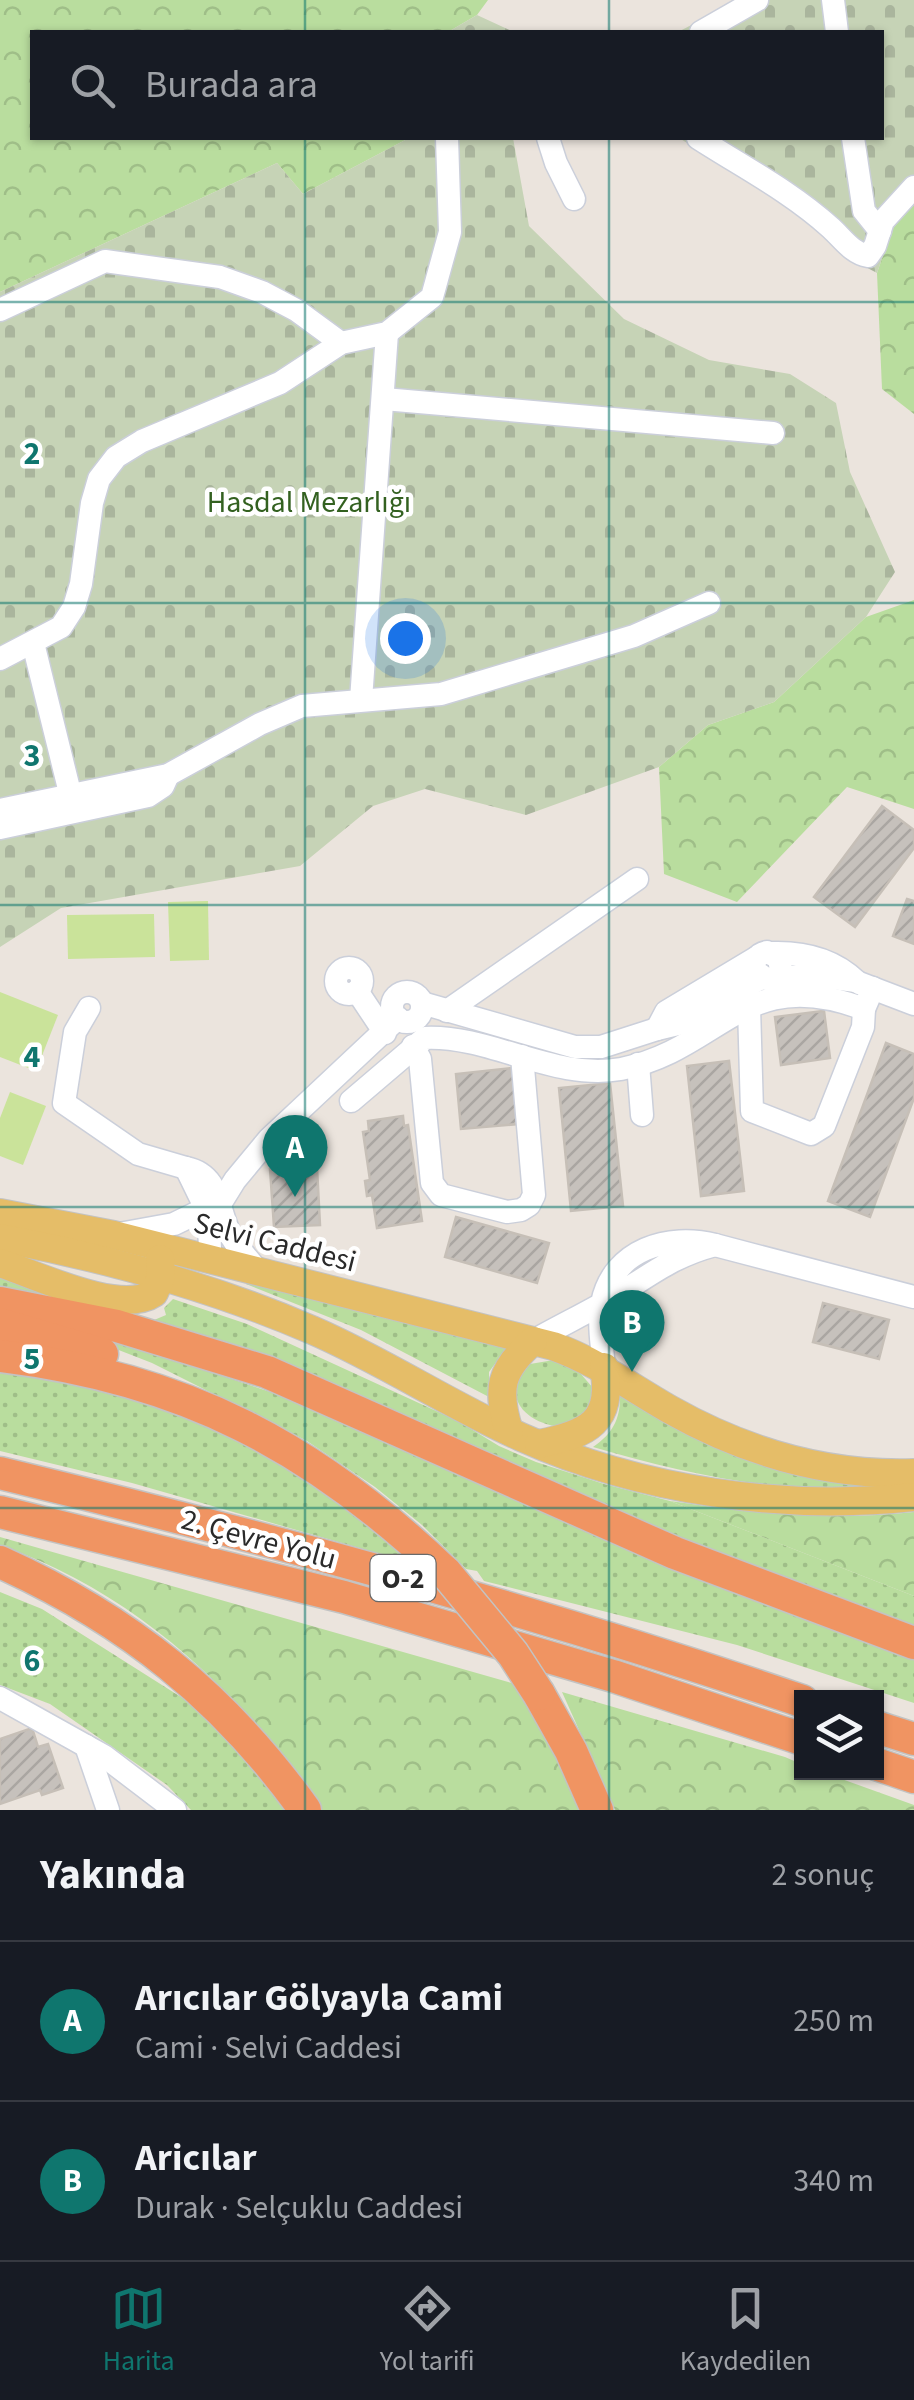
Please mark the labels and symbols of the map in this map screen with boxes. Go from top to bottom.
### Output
text: 2 [24,431,40,477]
park label: Hasdal Mezarlığı [207,481,411,524]
your location [380,613,431,664]
text: 3 [24,733,40,779]
text: 4 [24,1034,41,1080]
pin: A [262,1114,328,1197]
street label: Selvi Caddesi [189,1202,361,1283]
pin: B [600,1290,664,1372]
text: 5 [24,1336,40,1382]
street label: 2. Çevre Yolu [177,1498,341,1581]
road number: O-2 [370,1555,436,1601]
text: 6 [24,1638,40,1684]

